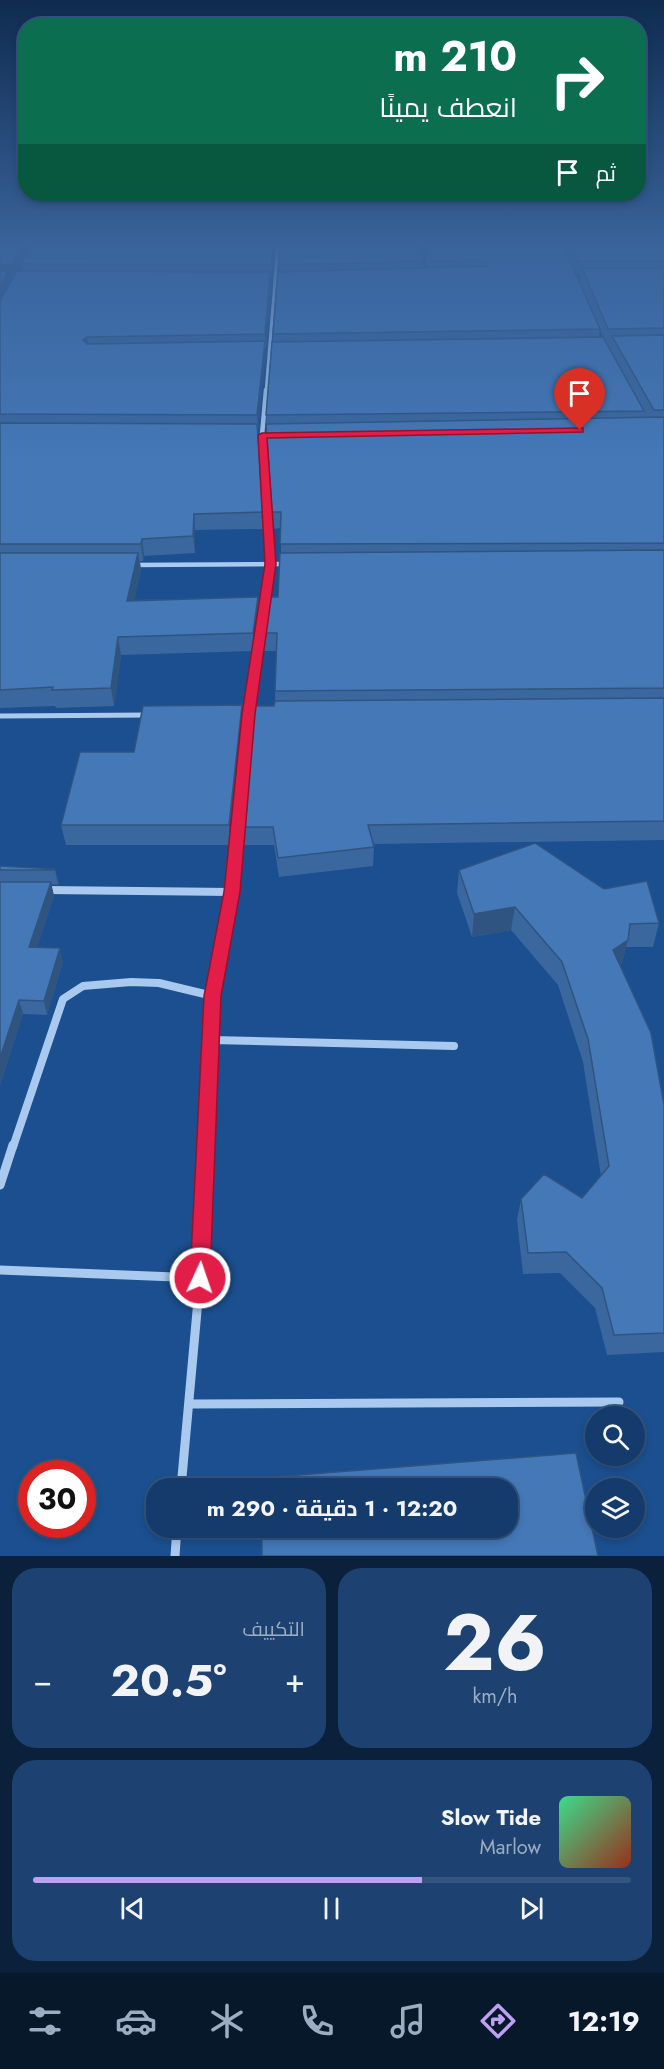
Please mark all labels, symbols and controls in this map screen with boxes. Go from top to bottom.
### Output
text: 210 m [393,26,517,87]
icon: right [538,42,616,120]
text: انعطف يمينًا [379,88,517,127]
icon: arrive [551,156,584,189]
text: ثم [596,157,616,189]
pin [554,368,605,430]
icon: arrive [563,377,596,410]
position arrow [168,1246,232,1310]
map controls [585,1406,645,1538]
button: search [585,1406,645,1466]
speed limit sign: 30 [18,1460,96,1538]
button: layers [585,1478,645,1538]
text: 12:20 · 1 دقيقة · 290 m [207,1492,457,1524]
text: 26 [443,1587,547,1699]
text: التكييف [242,1615,305,1644]
text: 20.5° [110,1648,227,1713]
text: − [33,1657,52,1704]
text: + [285,1657,305,1704]
text: km/h [472,1682,518,1711]
text: Slow Tide [441,1801,541,1833]
text: Marlow [480,1833,541,1862]
icon: previous [116,1892,149,1925]
icon: pause [315,1892,348,1925]
icon: next [515,1892,548,1925]
icon: filters [24,2000,66,2042]
icon: car [115,2000,157,2042]
icon: climate [206,2000,248,2042]
icon: phone [296,2000,338,2042]
icon: music [387,2000,429,2042]
icon: directions [477,2000,519,2042]
text: 12:19 [568,2002,640,2041]

